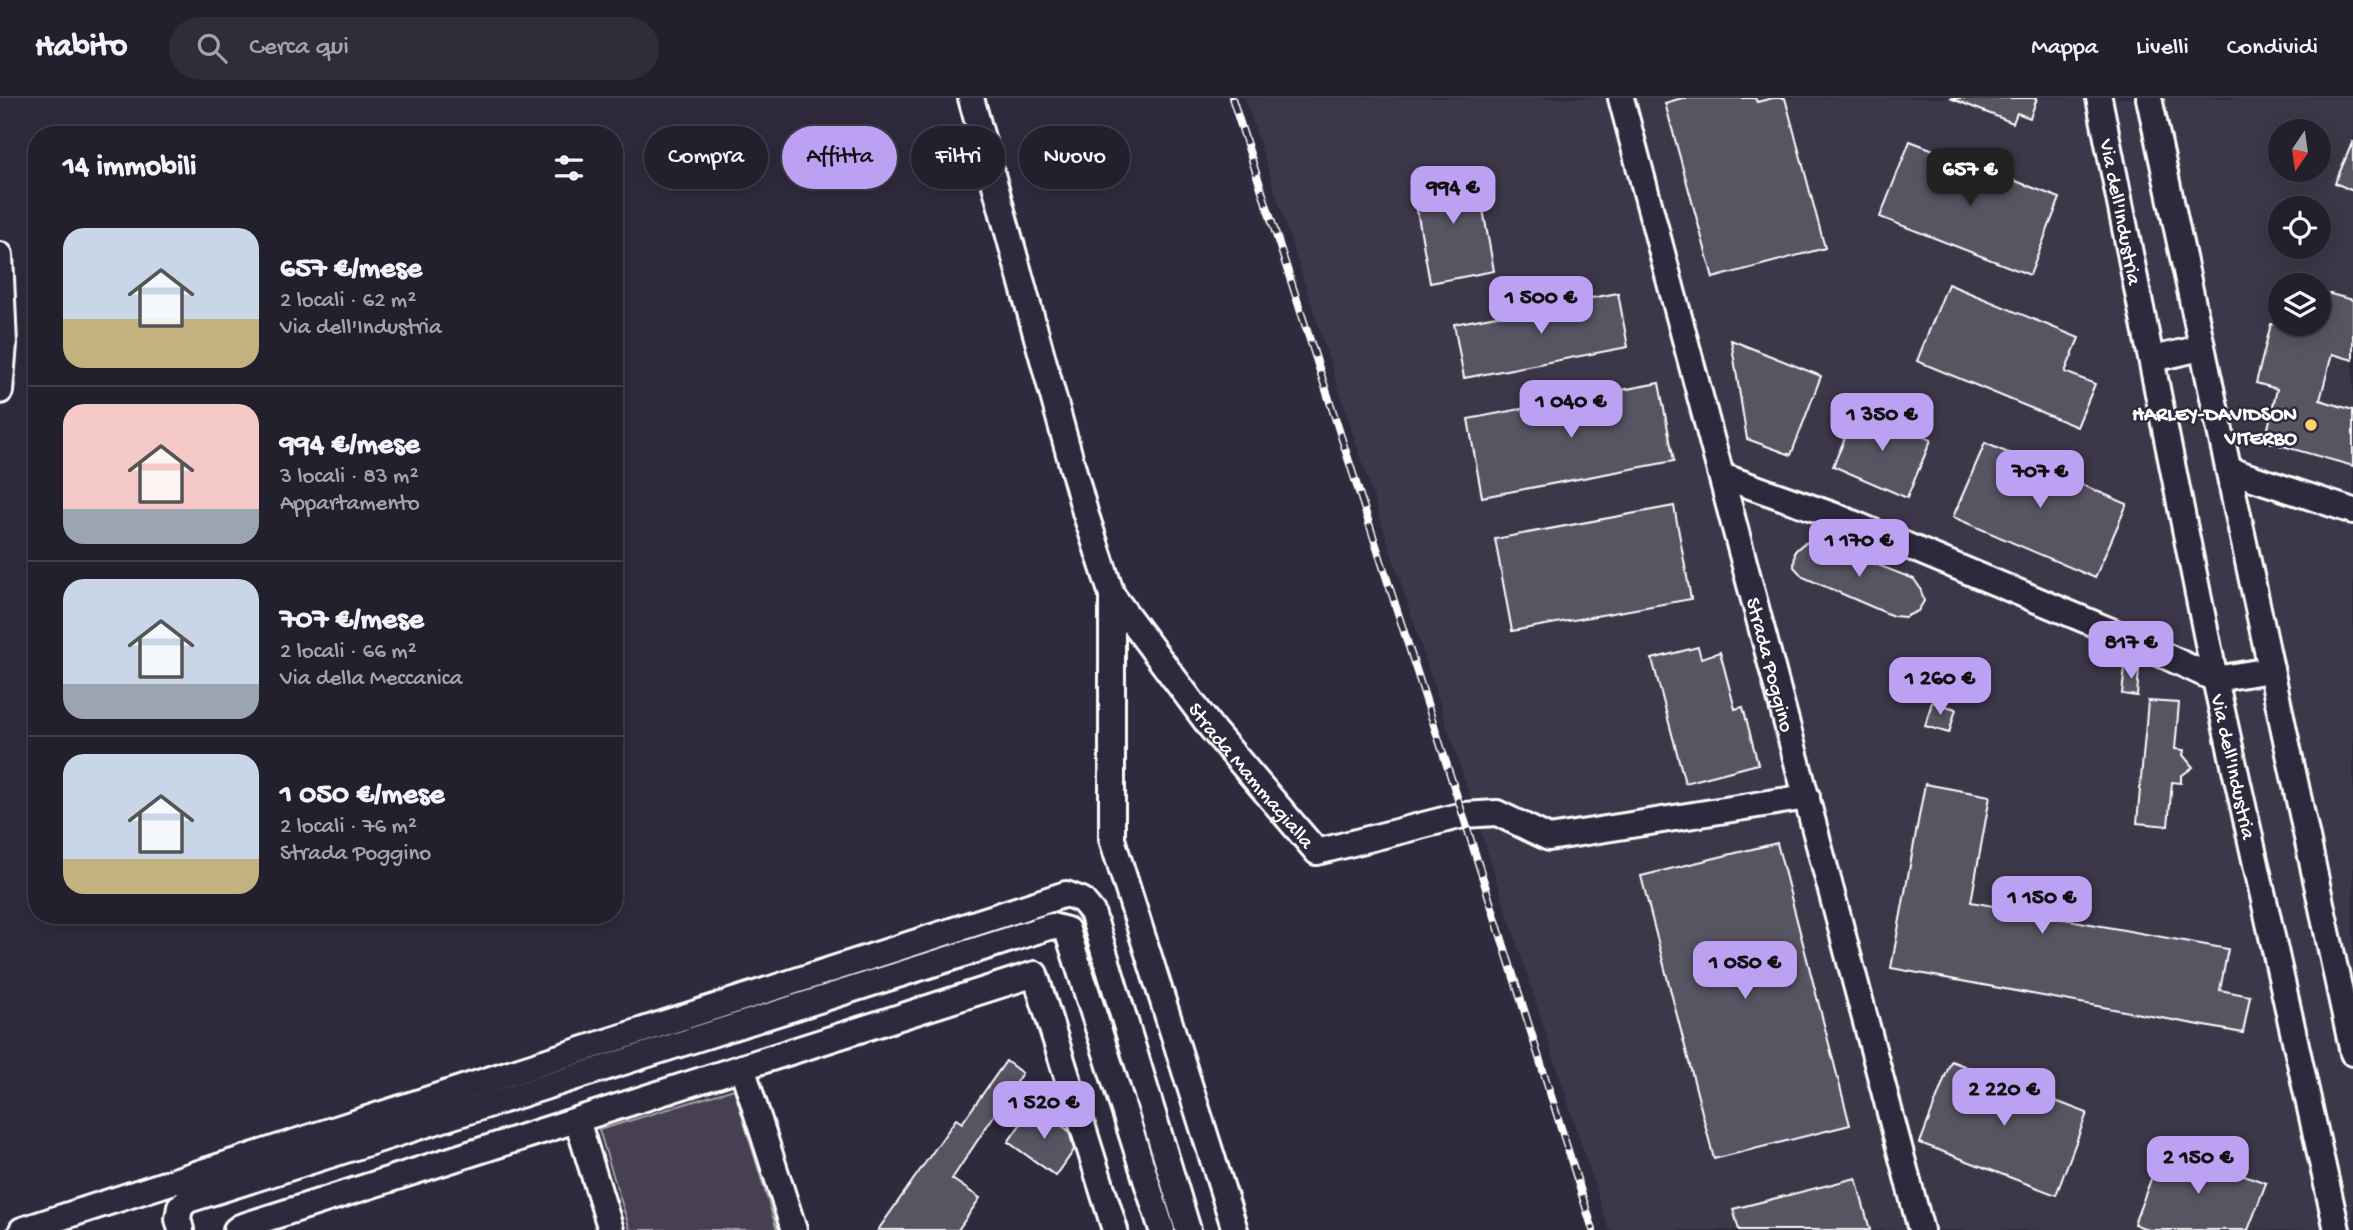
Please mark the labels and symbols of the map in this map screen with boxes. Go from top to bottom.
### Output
north arrow [2268,119,2331,182]
street label: Via dell'Industria [2091,137,2145,289]
pin: 657 € [1921,148,2019,208]
pin: 994 € [1404,166,1502,226]
pin: 1 500 € [1476,276,1606,336]
pin: 1 040 € [1506,380,1636,440]
pin: 1 350 € [1817,394,1947,453]
place label: HARLEY-DAVIDSON VITERBO [2132,404,2297,453]
marker: HARLEY-DAVIDSON VITERBO [2303,417,2319,433]
pin: 707 € [1991,450,2089,510]
pin: 1 170 € [1794,519,1924,579]
street label: Strada Poggino [1738,595,1798,735]
pin: 817 € [2082,622,2180,681]
pin: 1 260 € [1875,658,2005,717]
street label: Via dell'Industria [2203,691,2259,843]
street label: Strada Mammagialla [1181,699,1319,856]
pin: 1 150 € [1977,876,2107,936]
pin: 1 050 € [1680,942,1810,1001]
pin: 2 220 € [1939,1068,2069,1128]
pin: 1 520 € [979,1082,1109,1141]
pin: 2 150 € [2133,1136,2263,1196]

